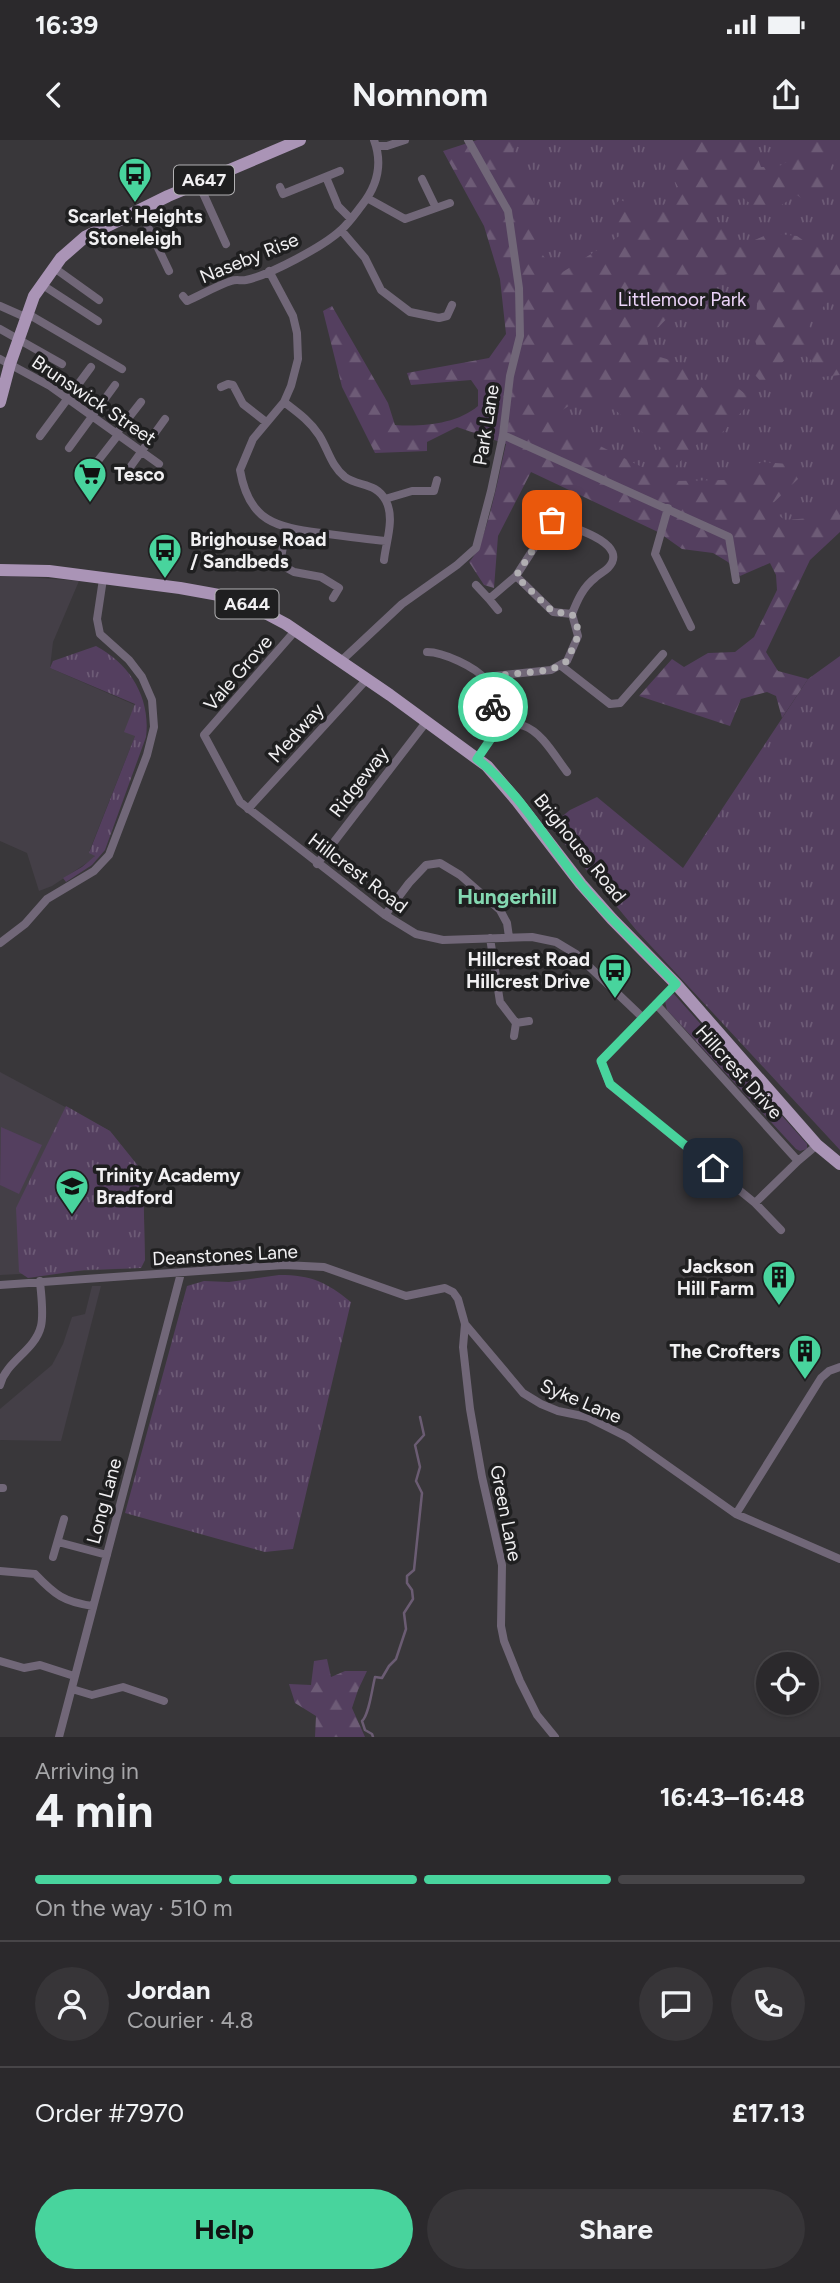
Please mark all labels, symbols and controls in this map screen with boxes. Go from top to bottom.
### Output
text: 16:39 [35,9,98,41]
icon: back [35,76,73,114]
text: Nomnom [352,76,488,114]
icon: share [767,76,805,114]
bus stop icon: Scarlet Heights Stoneleigh [116,155,154,204]
road number: A647 [174,166,234,195]
place label: Scarlet Heights Stoneleigh [67,205,203,250]
street label: Naseby Rise [196,228,302,288]
park label: Littlemoor Park [618,288,747,311]
street label: Brunswick Street [28,350,160,450]
street label: Park Lane [468,383,504,467]
supermarket icon: Tesco [71,455,109,504]
place label: Tesco [114,463,165,486]
pin [522,490,582,550]
icon: bag [533,501,571,539]
place label: Brighouse Road / Sandbeds [190,528,327,573]
bus stop icon: Brighouse Road / Sandbeds [146,531,184,580]
road number: A644 [216,590,278,618]
street label: Vale Grove [199,630,277,716]
courier [458,672,528,742]
icon: bike [474,688,512,726]
street label: Medway [263,699,329,767]
street label: Ridgeway [324,742,394,822]
street label: Brighouse Road [529,789,631,907]
street label: Hillcrest Road [304,828,412,918]
district label: Hungerhill [457,884,557,909]
place label: Hillcrest Road Hillcrest Drive [466,948,590,993]
bus stop icon: Hillcrest Road Hillcrest Drive [596,951,634,1000]
street label: Hillcrest Drive [691,1020,787,1124]
pin [683,1138,743,1198]
icon: home [694,1149,732,1187]
place label: Trinity Academy Bradford [96,1164,240,1209]
school or university icon: Trinity Academy Bradford [53,1167,91,1216]
street label: Deanstones Lane [152,1240,298,1270]
place label: Jackson Hill Farm [677,1255,754,1300]
building icon: Jackson Hill Farm [760,1258,798,1307]
building icon: The Crofters [786,1332,824,1381]
place label: The Crofters [669,1340,780,1363]
street label: Syke Lane [537,1374,625,1428]
street label: Long Lane [82,1456,126,1546]
street label: Green Lane [485,1463,527,1563]
map controls [756,1652,819,1715]
button: locate [756,1652,819,1715]
text: Arriving in [35,1757,139,1785]
text: 16:43–16:48 [660,1781,805,1813]
text: 4 min [35,1783,153,1839]
text: On the way · 510 m [35,1894,232,1922]
button: person [35,1967,109,2041]
button: chat [639,1967,713,2041]
button: phone [731,1967,805,2041]
text: Jordan [127,1974,210,2006]
text: Courier · 4.8 [127,2006,254,2034]
text: Order #7970 [35,2097,184,2129]
text: £17.13 [732,2097,805,2129]
button: Help [35,2189,413,2269]
button: Share [427,2189,805,2269]

